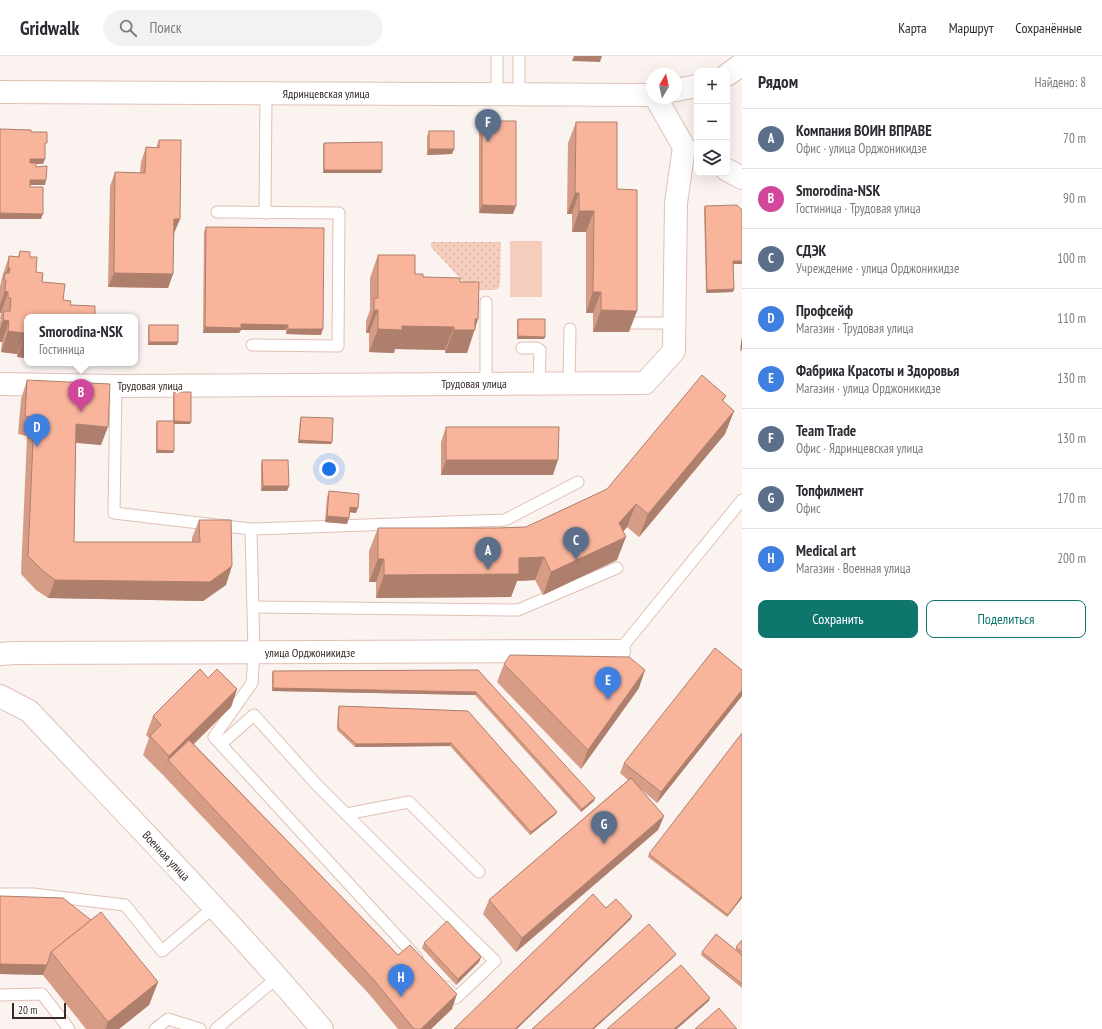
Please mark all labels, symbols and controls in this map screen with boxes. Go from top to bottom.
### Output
search box [103,10,383,46]
text: Gridwalk [20,16,79,40]
icon: search [117,17,139,39]
text: Поиск [149,18,182,37]
text: Карта [898,19,927,37]
text: Маршрут [949,19,993,37]
text: Сохранённые [1015,19,1082,37]
north arrow [646,68,682,104]
map controls [694,68,730,176]
button: + [694,68,730,104]
text: Рядом [758,71,798,93]
text: Найдено: 8 [1035,74,1086,91]
street label: Ядринцевская улица [282,86,370,101]
button: − [694,104,730,140]
pin: F [475,109,501,142]
text: Компания ВОИН ВПРАВЕ [796,121,932,140]
text: A [768,130,774,147]
text: 70 m [1063,130,1086,147]
button: layers [694,140,730,176]
text: Офис · улица Орджоникидзе [796,140,927,157]
text: Smorodina-NSK [796,181,880,200]
text: B [768,190,774,207]
text: 90 m [1063,190,1086,207]
text: Гостиница · Трудовая улица [796,200,921,217]
text: СДЭК [796,241,826,260]
text: C [768,250,774,267]
text: 100 m [1057,250,1086,267]
text: Учреждение · улица Орджоникидзе [796,260,959,277]
text: Профсейф [796,301,853,320]
text: D [768,310,774,327]
text: 110 m [1057,310,1086,327]
popup [24,314,138,366]
text: Магазин · Трудовая улица [796,320,913,337]
text: Smorodina-NSK [39,322,123,341]
text: Гостиница [39,341,85,358]
text: Фабрика Красоты и Здоровья [796,361,959,380]
text: E [768,370,774,387]
text: 130 m [1057,370,1086,387]
street label: Трудовая улица [441,376,507,391]
street label: Трудовая улица [117,378,183,393]
pin: B [68,379,94,412]
text: Магазин · улица Орджоникидзе [796,380,941,397]
pin: D [24,414,50,447]
text: Team Trade [796,421,856,440]
text: F [768,430,774,447]
text: 130 m [1057,430,1086,447]
text: Офис · Ядринцевская улица [796,440,923,457]
your location [319,459,339,479]
text: Топфилмент [796,481,863,500]
text: G [768,490,774,507]
text: 170 m [1057,490,1086,507]
text: Офис [796,500,821,517]
pin: C [563,527,589,560]
pin: A [475,537,501,570]
text: Medical art [796,541,856,560]
text: H [768,550,774,567]
text: 200 m [1057,550,1086,567]
text: Магазин · Военная улица [796,560,911,577]
button: Сохранить [758,600,918,638]
button: Поделиться [926,600,1086,638]
street label: улица Орджоникидзе [265,645,355,660]
pin: E [595,667,621,700]
pin: G [591,811,617,844]
street label: Военная улица [139,828,193,884]
pin: H [388,964,414,997]
scale bar [12,1001,66,1020]
text: 20 m [18,1003,37,1017]

